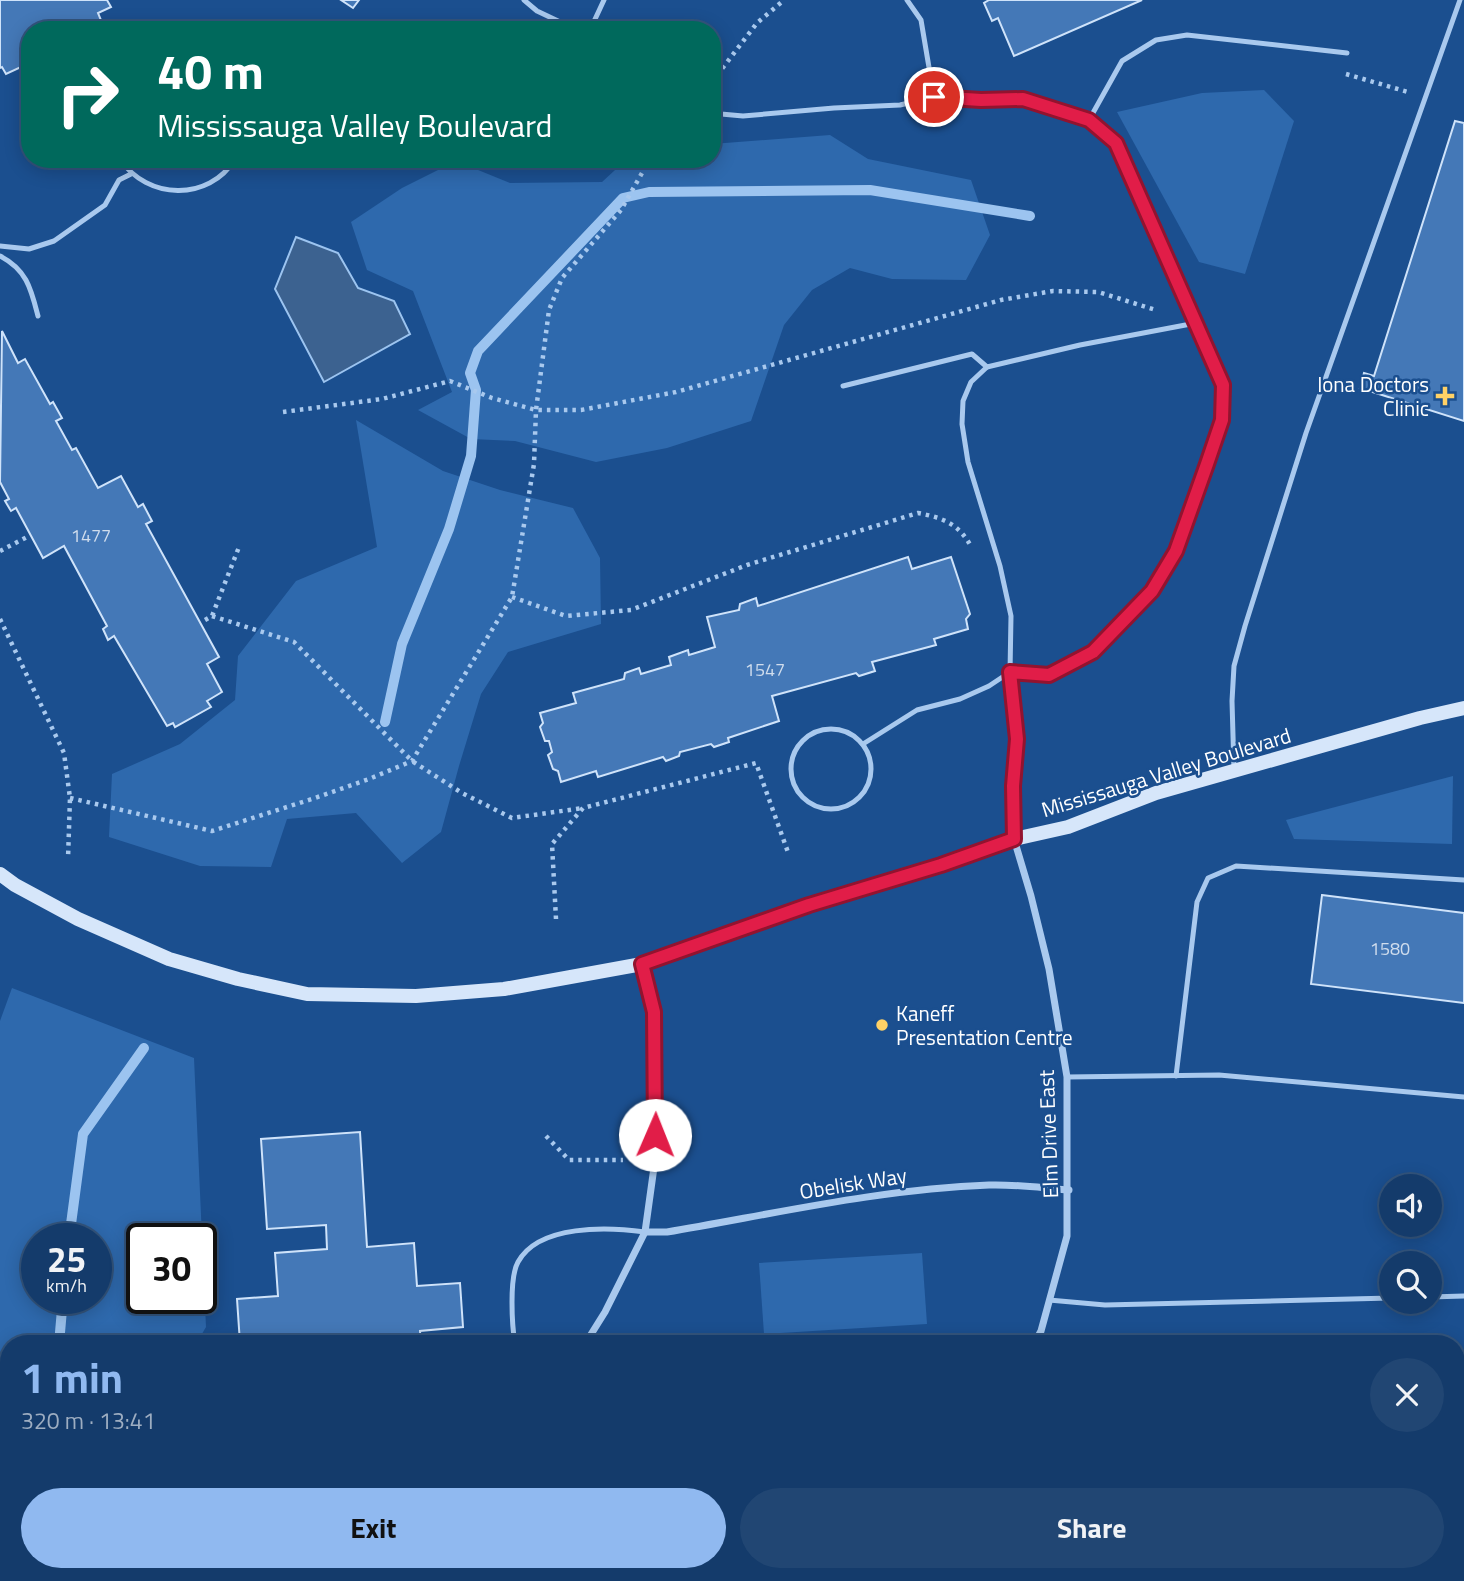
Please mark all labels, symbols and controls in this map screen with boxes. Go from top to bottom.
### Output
text: 40 m [157,33,264,108]
icon: right [42,49,133,140]
pin [904,67,964,127]
icon: arrive [915,78,953,116]
text: Mississauga Valley Boulevard [157,101,553,149]
place label: Iona Doctors Clinic [1317,368,1429,424]
marker: Iona Doctors Clinic [1435,386,1455,406]
house number: 1477 [71,522,111,549]
house number: 1547 [745,656,785,683]
street label: Mississauga Valley Boulevard [1037,719,1295,825]
house number: 1580 [1370,935,1410,962]
place label: Kaneff Presentation Centre [896,997,1073,1053]
marker: Kaneff Presentation Centre [874,1017,890,1033]
street label: Elm Drive East [1030,1069,1066,1199]
position arrow [618,1098,692,1172]
street label: Obelisk Way [797,1159,909,1207]
map controls [1379,1174,1442,1314]
button: sound [1379,1174,1442,1237]
speed limit sign: 30 [126,1223,217,1314]
text: 25 [47,1232,86,1286]
button: search [1379,1251,1442,1314]
text: km/h [46,1272,87,1299]
text: 1 min [21,1345,123,1409]
button: close [1370,1358,1444,1432]
text: 320 m · 13:41 [21,1403,156,1438]
button: Exit [21,1488,726,1568]
button: Share [740,1488,1444,1568]

